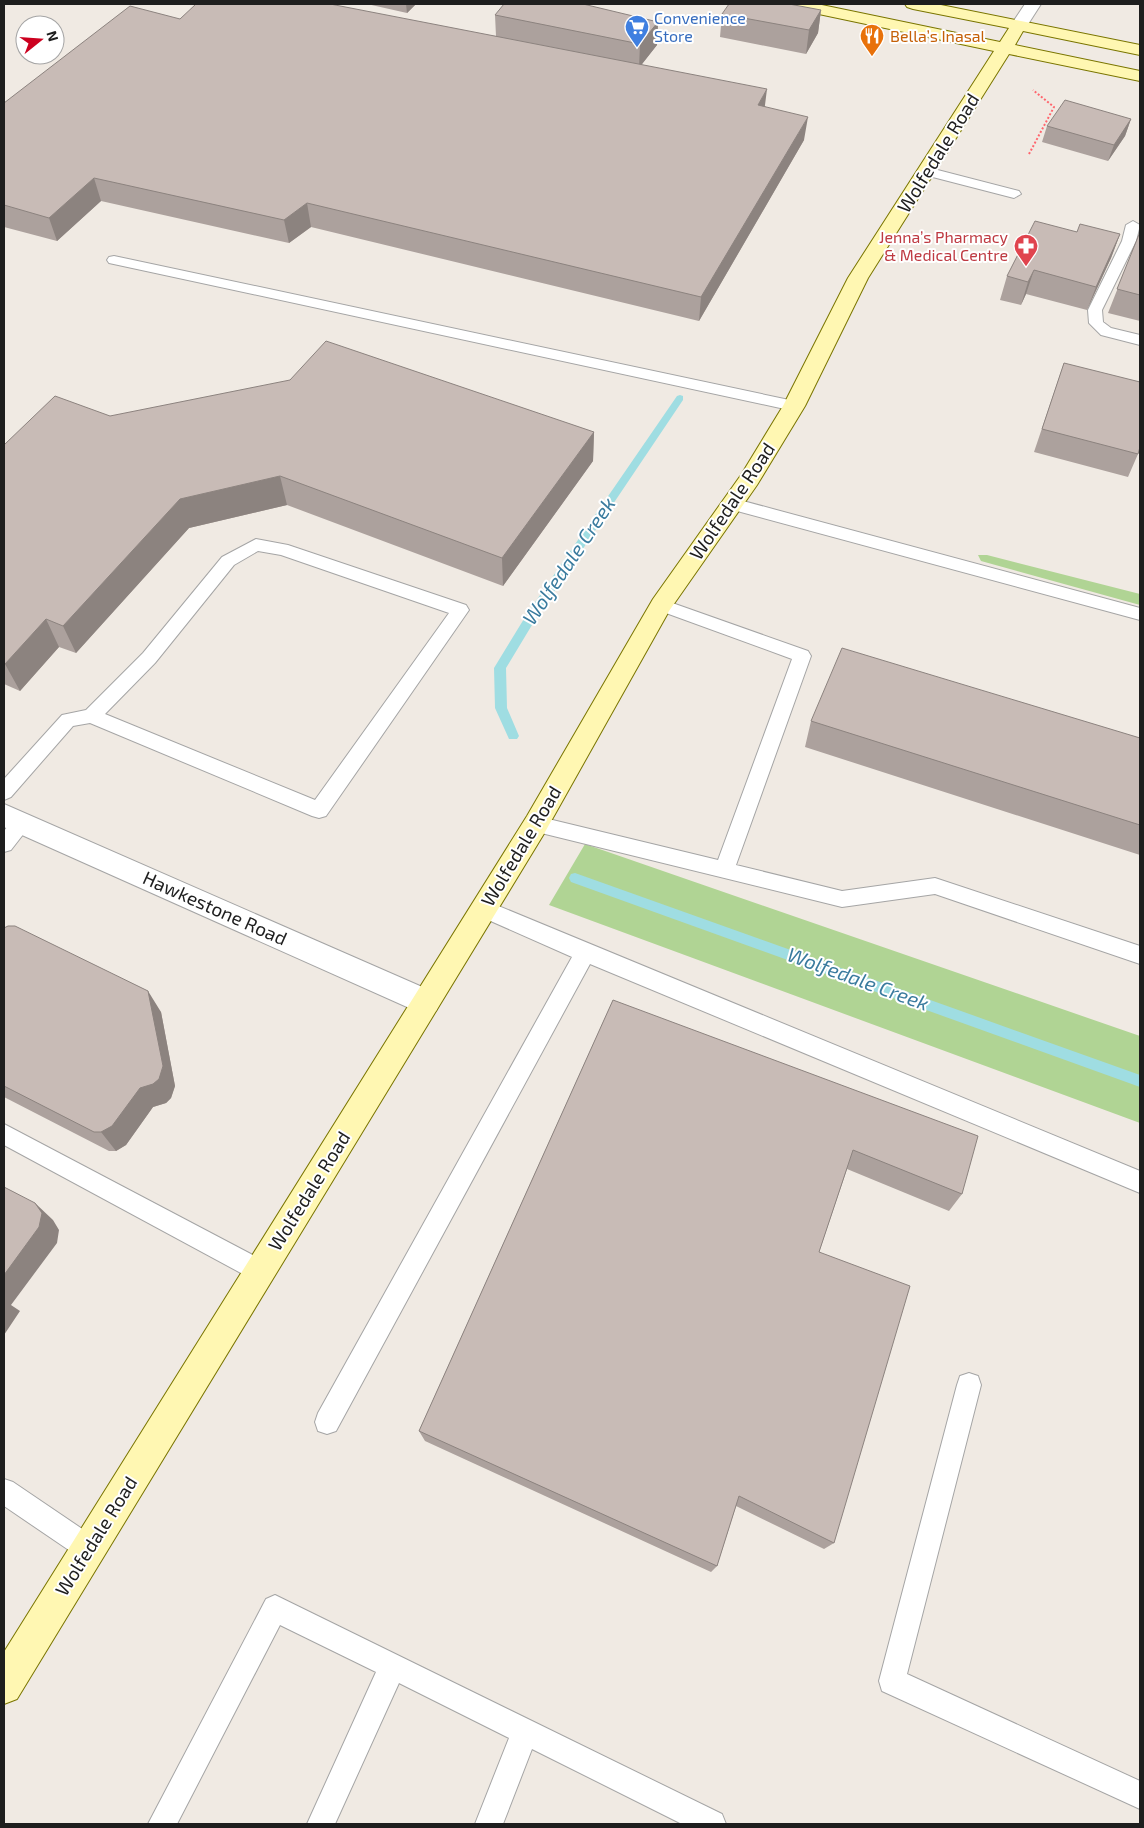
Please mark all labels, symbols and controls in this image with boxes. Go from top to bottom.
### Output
place label: Convenience Store [654,8,746,45]
supermarket icon: Convenience Store [624,14,650,48]
north arrow [15,15,65,65]
restaurant icon: Bella’s Inasal [859,23,885,57]
place label: Bella’s Inasal [890,26,986,45]
text: N [43,29,63,43]
street label: Wolfedale Road [892,89,983,217]
place label: Jenna’s Pharmacy & Medical Centre [879,227,1009,264]
pharmacy icon: Jenna’s Pharmacy & Medical Centre [1013,233,1039,267]
street label: Wolfedale Road [684,438,779,564]
water label: Wolfedale Creek [517,492,620,629]
street label: Wolfedale Road [476,781,566,910]
street label: Hawkestone Road [140,865,291,950]
water label: Wolfedale Creek [784,941,932,1015]
street label: Wolfedale Road [263,1127,354,1255]
street label: Wolfedale Road [50,1472,141,1600]

